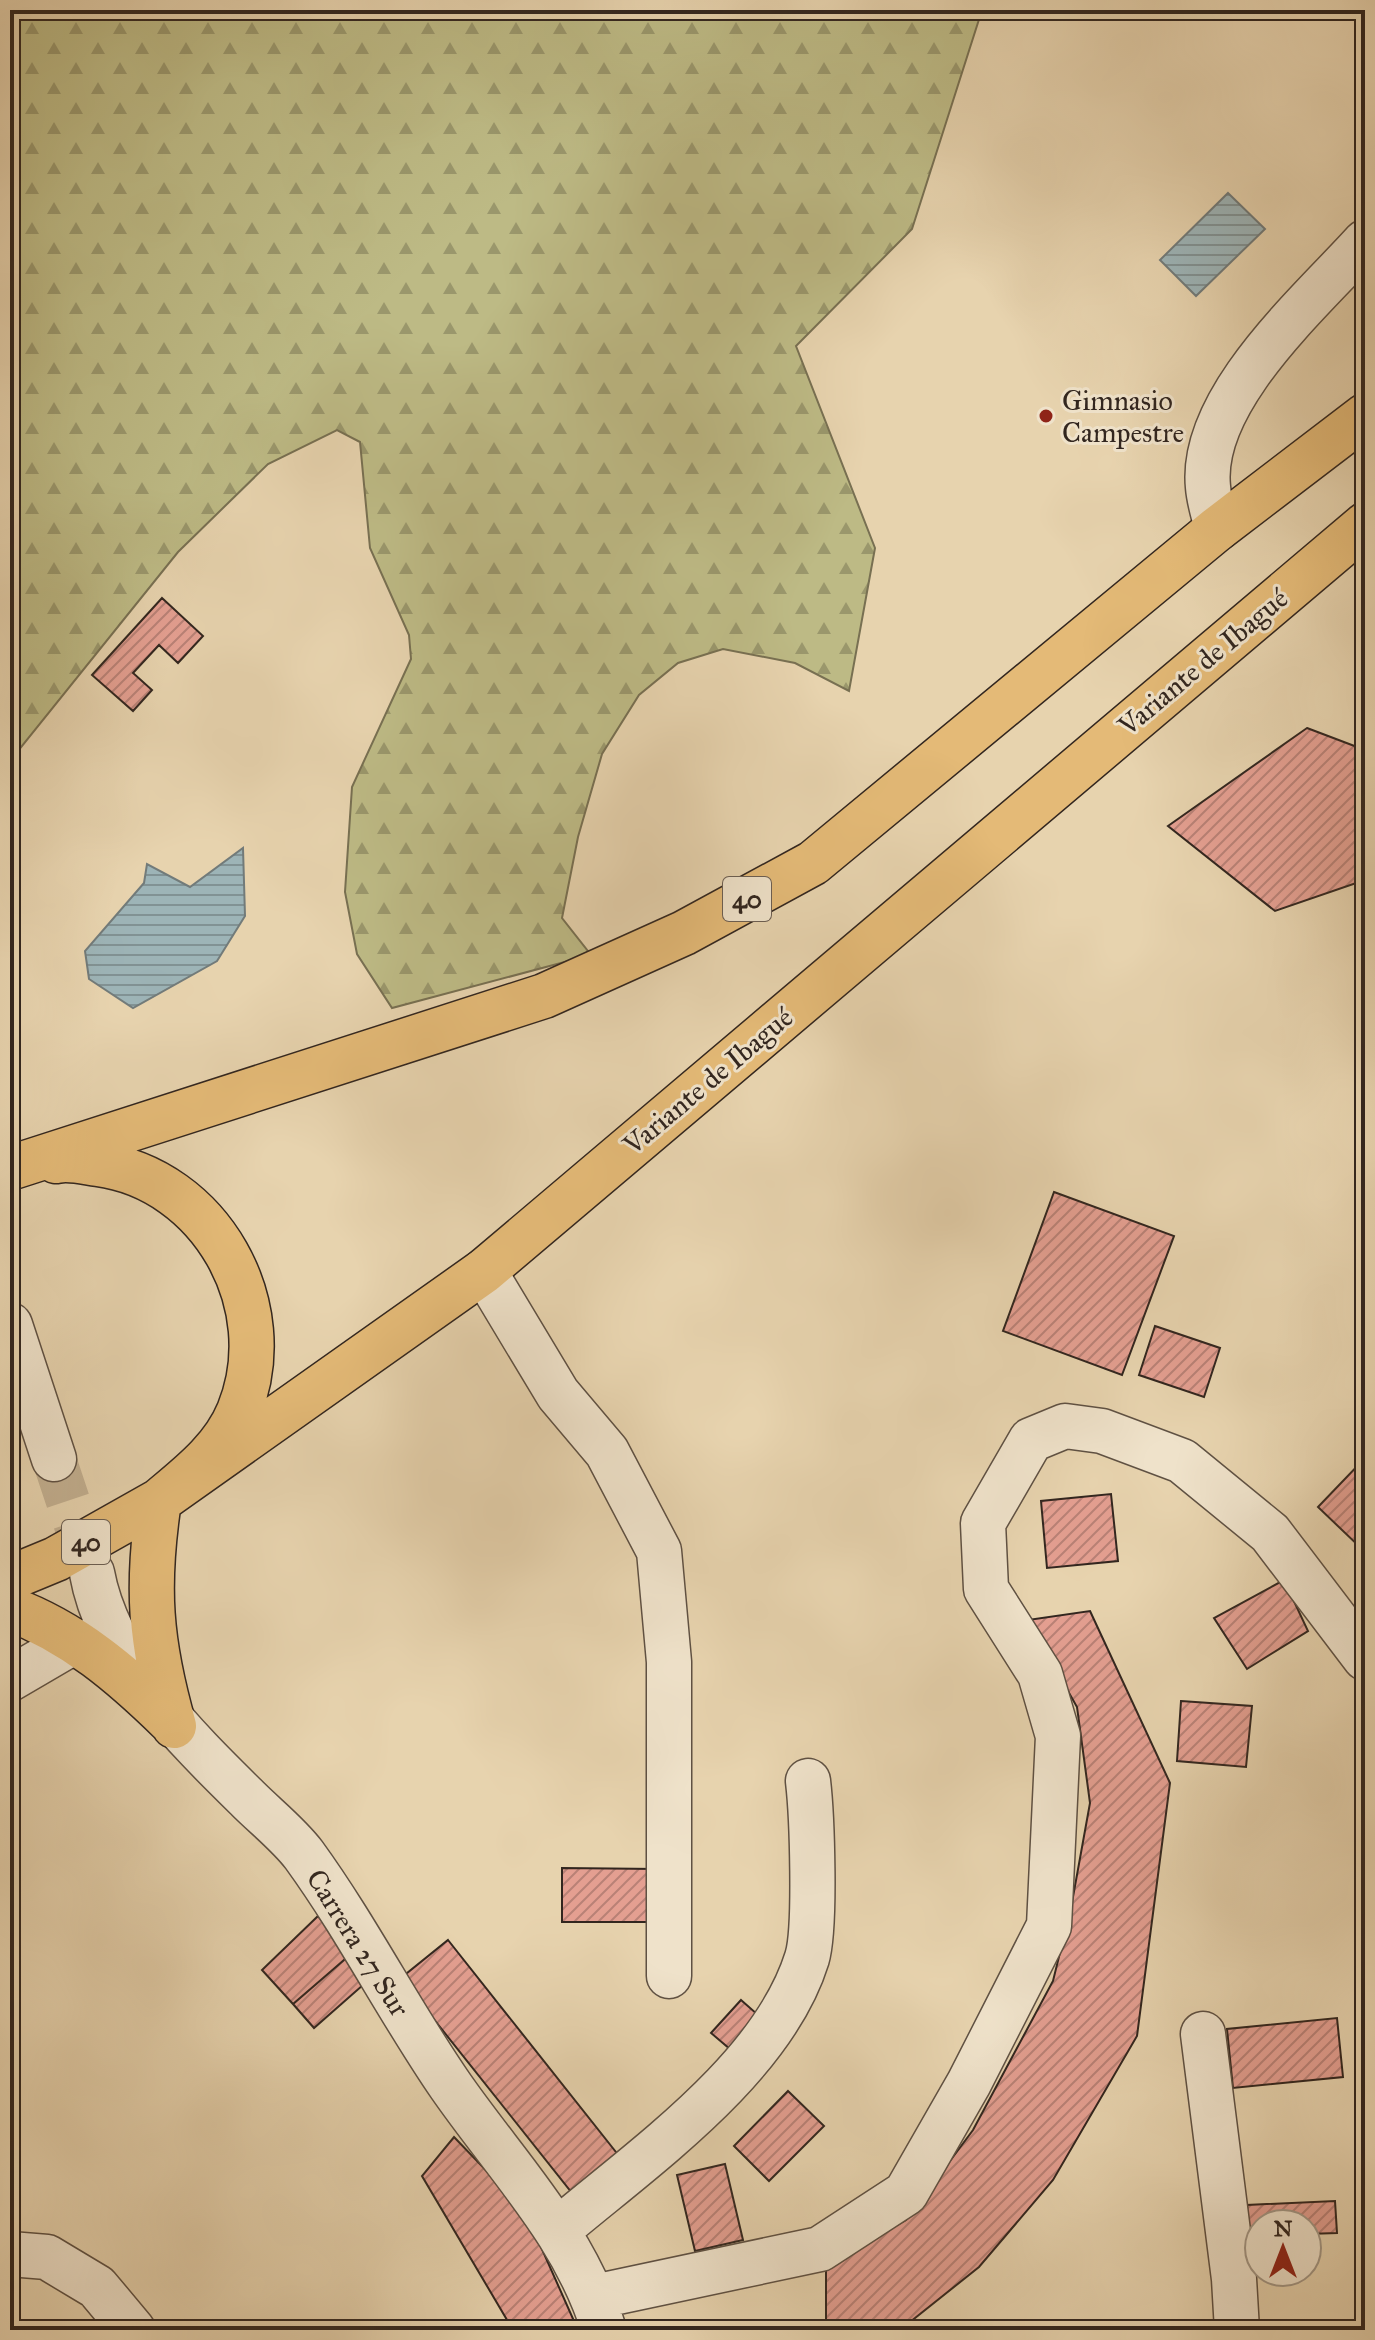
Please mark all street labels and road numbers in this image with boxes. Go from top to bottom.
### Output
street label: Variante de Ibagué [1110,581,1295,744]
road number: 40 [723,877,771,921]
street label: Variante de Ibagué [615,1000,800,1163]
road number: 40 [62,1520,110,1564]
street label: Carrera 27 Sur [299,1863,417,2024]

